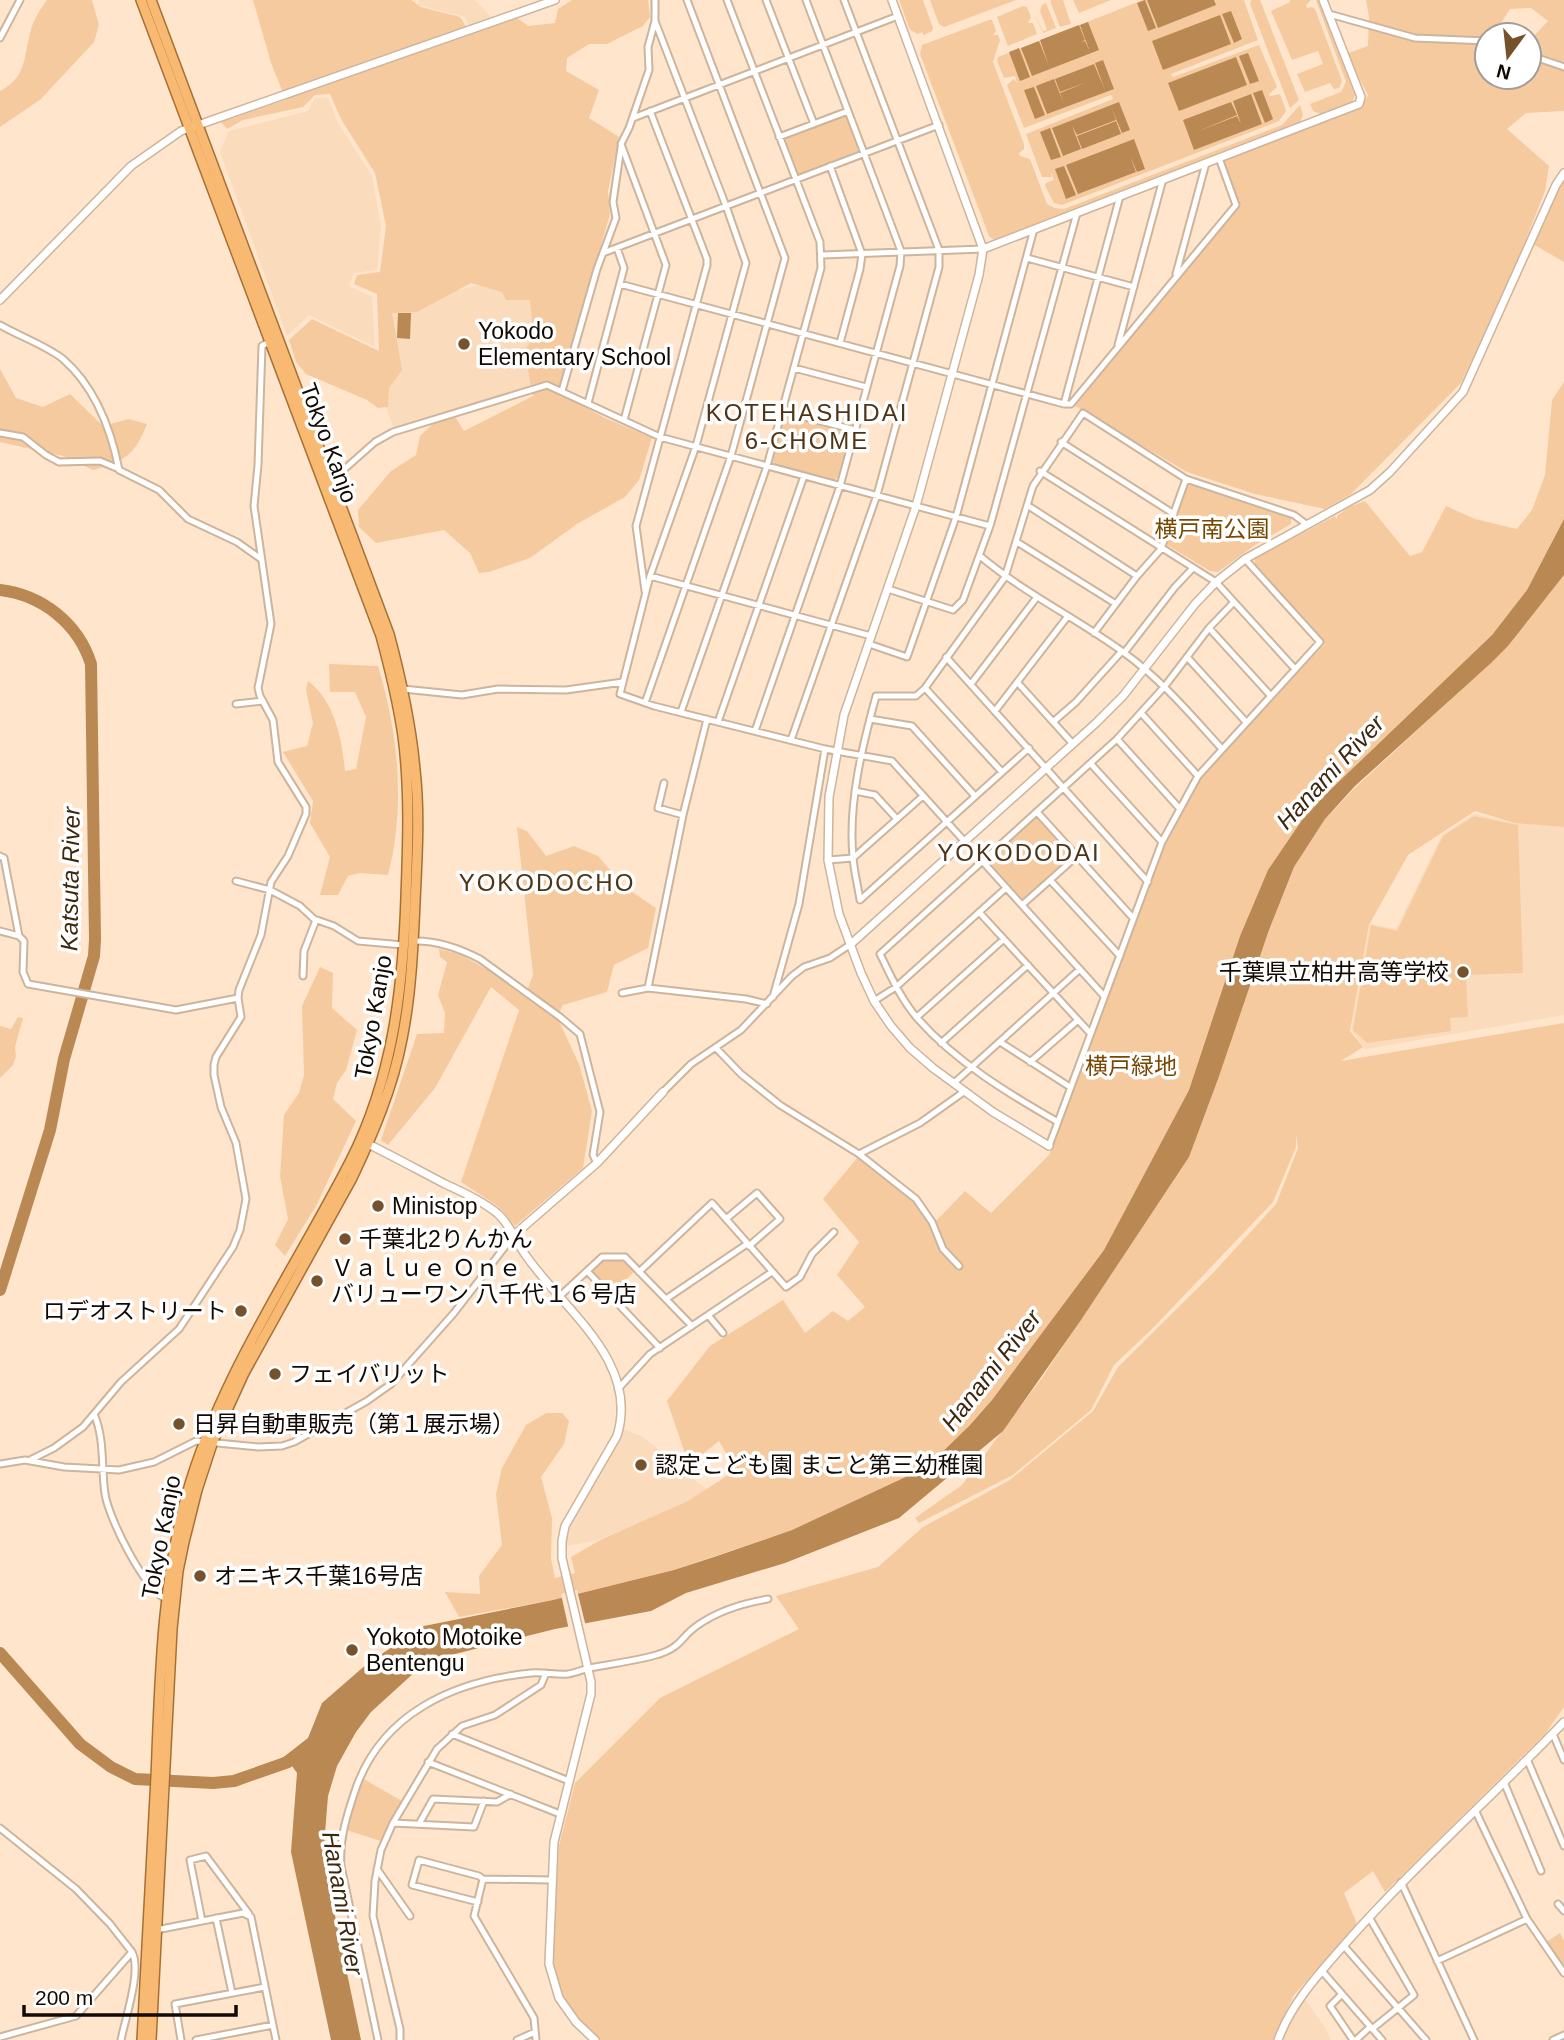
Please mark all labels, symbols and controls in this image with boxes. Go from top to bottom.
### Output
north arrow [1473,21,1543,91]
text: N [1494,60,1513,84]
place label: Yokodo Elementary School [478,318,671,370]
marker: Yokodo Elementary School [456,336,472,352]
street label: Tokyo Kanjo [295,380,363,506]
district label: KOTEHASHIDAI 6-CHOME [706,399,908,454]
park label: 横戸南公園 [1155,516,1270,542]
water label: Hanami River [1271,709,1390,834]
water label: Katsuta River [55,806,85,951]
district label: YOKODODAI [937,839,1101,866]
district label: YOKODOCHO [459,869,635,896]
street label: Tokyo Kanjo [349,953,397,1081]
place label: 千葉県立柏井高等学校 [1219,959,1449,985]
marker: 千葉県立柏井高等学校 [1455,964,1471,980]
park label: 横戸緑地 [1085,1053,1177,1079]
place label: Ministop [392,1193,478,1219]
marker: Ministop [370,1198,386,1214]
place label: 千葉北2りんかん [359,1226,533,1252]
marker: 千葉北2りんかん [337,1231,353,1247]
place label: Ｖａｌｕｅ Ｏｎｅ バリューワン 八千代１６号店 [331,1255,636,1307]
marker: Ｖａｌｕｅ Ｏｎｅ バリューワン 八千代１６号店 [309,1273,325,1289]
place label: ロデオストリート [43,1298,227,1324]
marker: ロデオストリート [233,1303,249,1319]
water label: Hanami River [936,1304,1047,1436]
place label: フェイバリット [289,1361,450,1387]
marker: フェイバリット [267,1366,283,1382]
place label: 日昇自動車販売（第１展示場） [193,1411,515,1437]
marker: 日昇自動車販売（第１展示場） [171,1416,187,1432]
place label: 認定こども園 まこと第三幼稚園 [655,1452,983,1478]
marker: 認定こども園 まこと第三幼稚園 [633,1457,649,1473]
street label: Tokyo Kanjo [136,1473,186,1601]
place label: オニキス千葉16号店 [214,1563,423,1589]
marker: オニキス千葉16号店 [192,1568,208,1584]
place label: Yokoto Motoike Bentengu [366,1624,522,1676]
marker: Yokoto Motoike Bentengu [344,1642,360,1658]
water label: Hanami River [317,1829,369,1978]
scale bar [24,1974,236,2018]
text: 200 m [35,1986,93,2009]

